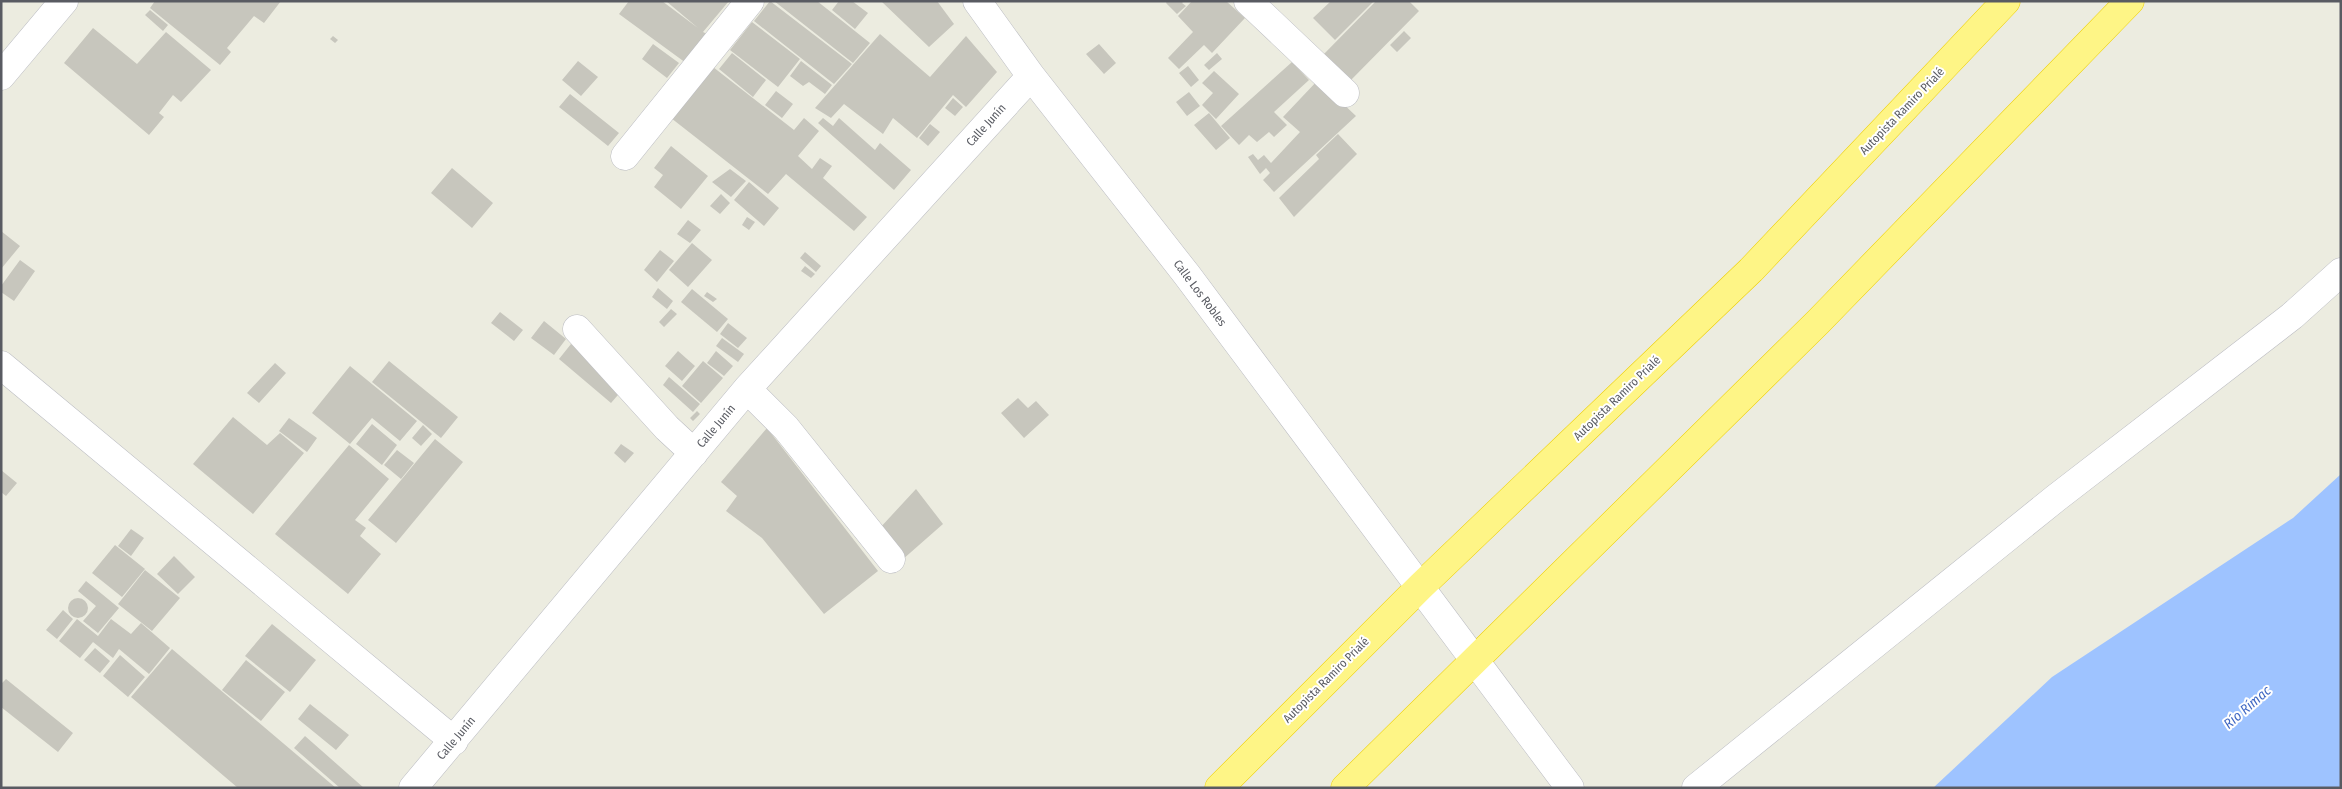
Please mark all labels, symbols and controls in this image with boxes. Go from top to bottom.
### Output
street label: Autopista Ramiro Prialé [1857,65,1947,157]
street label: Calle Junín [963,101,1009,149]
street label: Calle Los Robles [1171,257,1229,329]
street label: Autopista Ramiro Prialé [1571,353,1663,443]
street label: Calle Junín [694,402,738,450]
street label: Autopista Ramiro Prialé [1280,634,1372,726]
water label: Río Rímac [2220,682,2275,732]
street label: Calle Junín [434,714,478,762]

